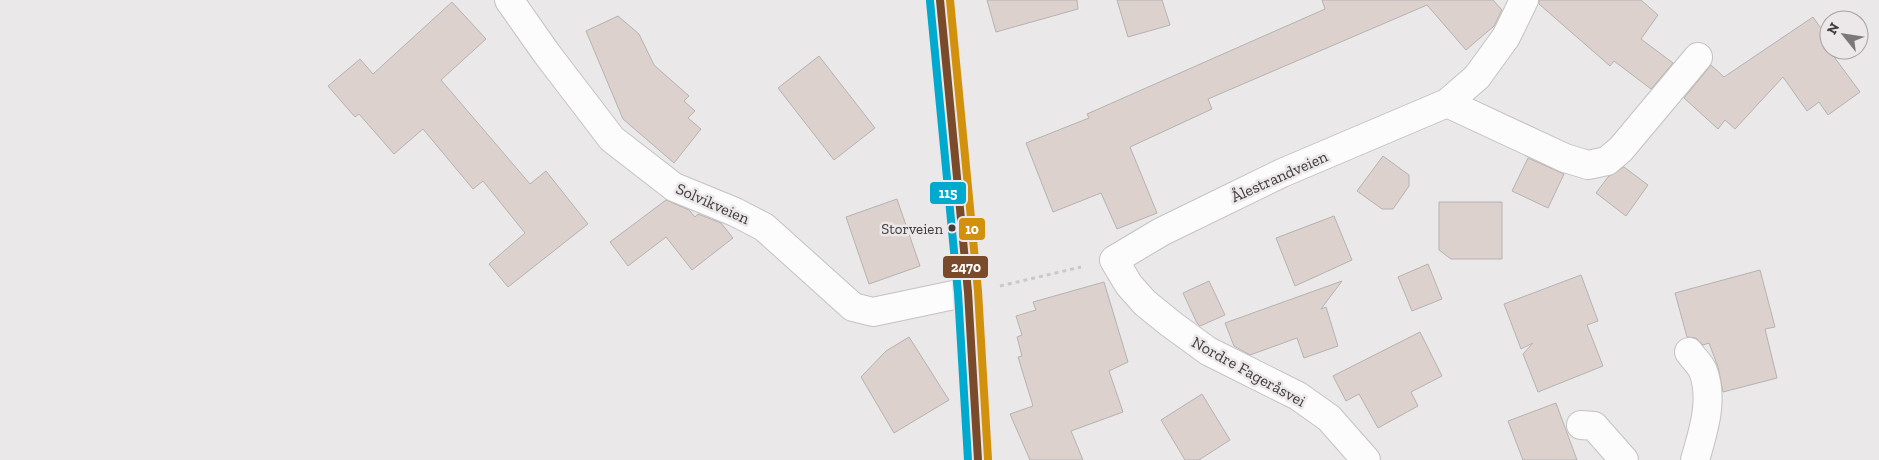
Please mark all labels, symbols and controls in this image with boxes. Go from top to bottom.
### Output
north arrow [1819,10,1869,60]
text: N [1823,20,1843,38]
street label: Ålestrandveien [1228,146,1331,206]
street label: Solvikveien [673,179,753,228]
line badge: 115 [929,181,967,205]
text: 115 [939,185,957,202]
line badge: 10 [958,217,986,241]
place label: Storveien [881,220,943,238]
text: 10 [965,221,979,238]
marker: Storveien [947,223,957,233]
line badge: 2470 [942,255,989,279]
text: 2470 [951,259,981,276]
street label: Nordre Fageråsvei [1189,332,1309,411]

